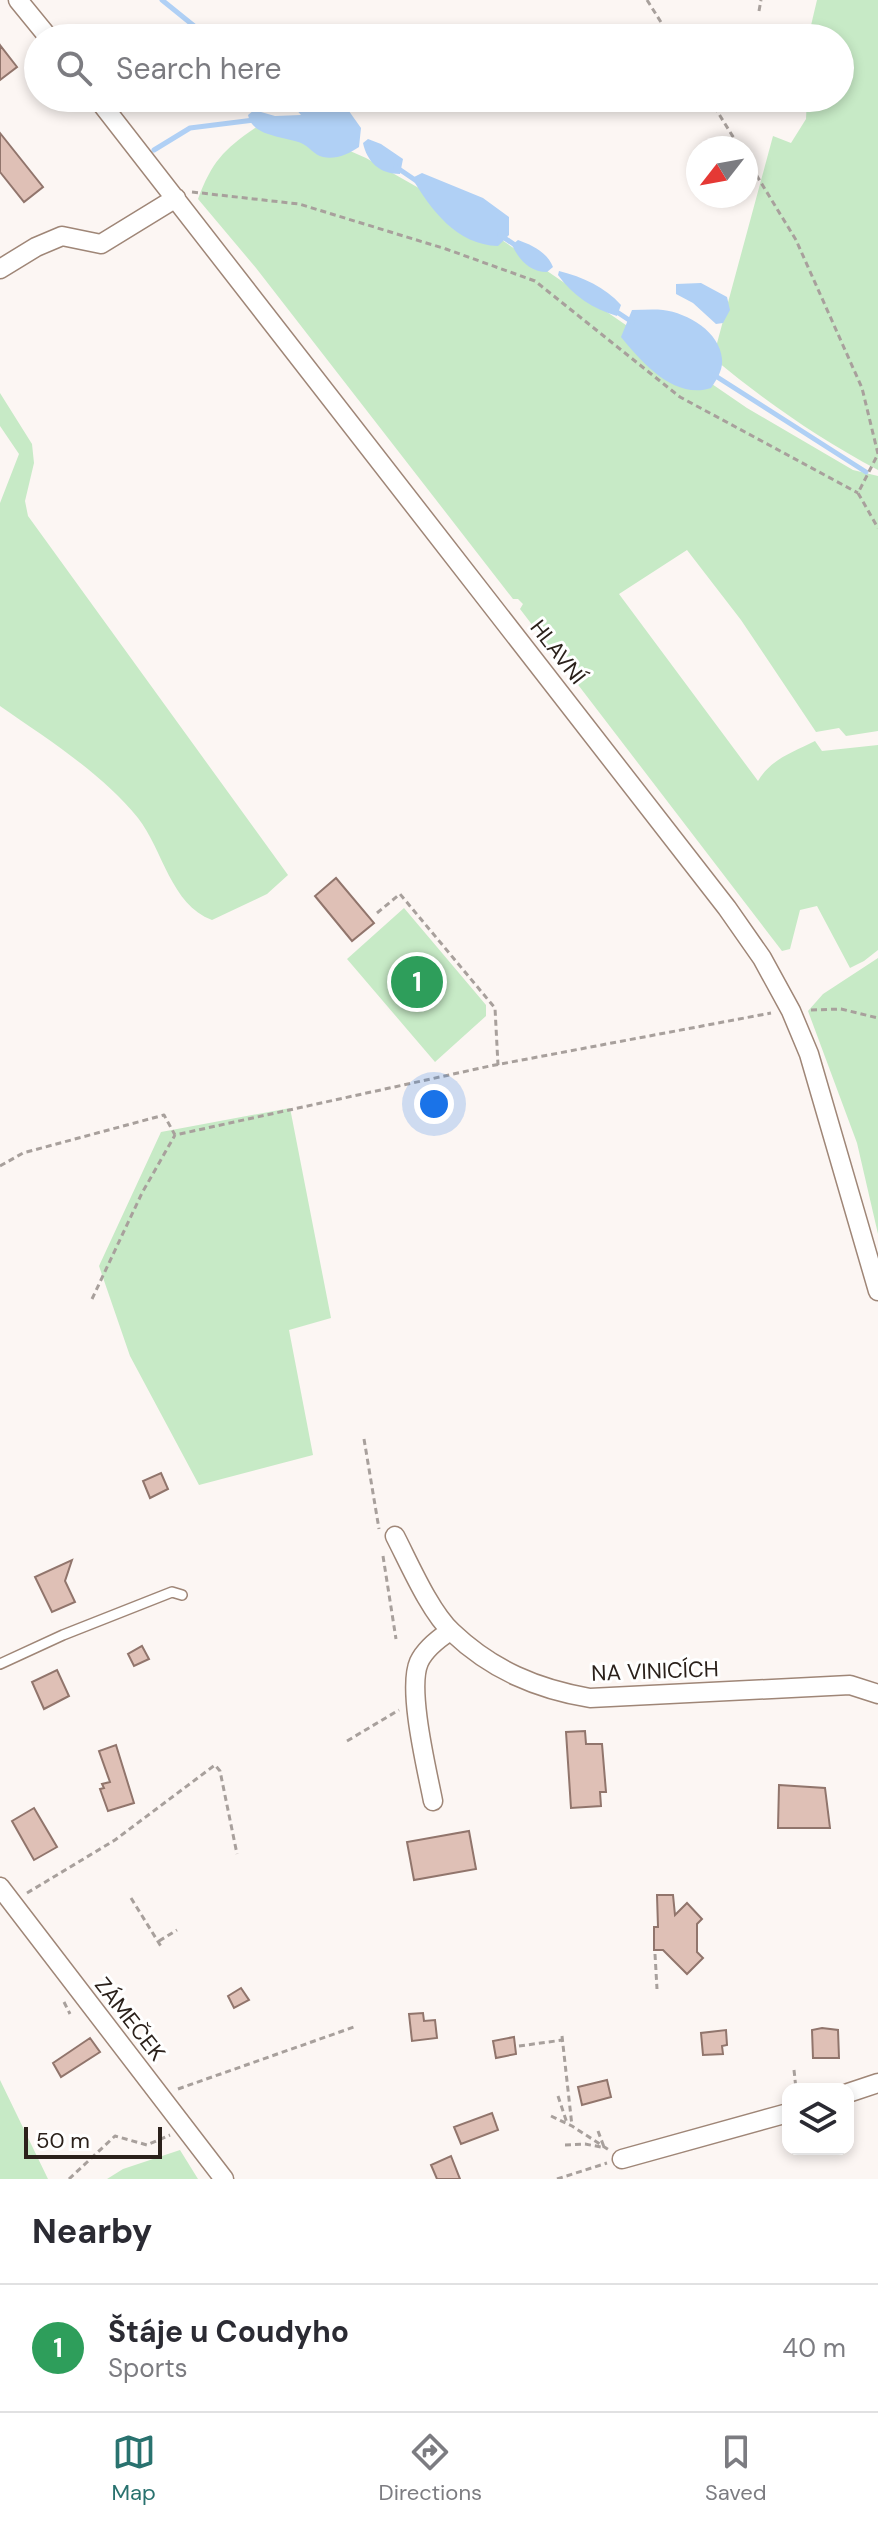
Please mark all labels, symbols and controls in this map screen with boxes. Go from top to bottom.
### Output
search box [24,24,854,112]
icon: search [52,46,96,90]
text: Search here [116,49,282,88]
north arrow [686,136,758,208]
street label: HLAVNÍ [524,614,592,690]
pin: 1 [391,952,443,1012]
your location [414,1084,454,1124]
street label: NA VINICÍCH [591,1654,719,1688]
street label: ZÁMEČEK [88,1971,172,2067]
map controls [782,2083,854,2155]
button: layers [782,2083,854,2155]
scale bar [24,2123,162,2159]
text: 50 m [36,2126,90,2155]
text: Nearby [32,2209,152,2254]
text: Štáje u Coudyho [108,2312,349,2351]
text: 1 [53,2331,63,2365]
text: 40 m [782,2331,846,2365]
text: Sports [108,2351,188,2385]
tab: Map [111,2430,156,2507]
tab: Directions [379,2430,482,2507]
tab: Saved [705,2430,767,2507]

